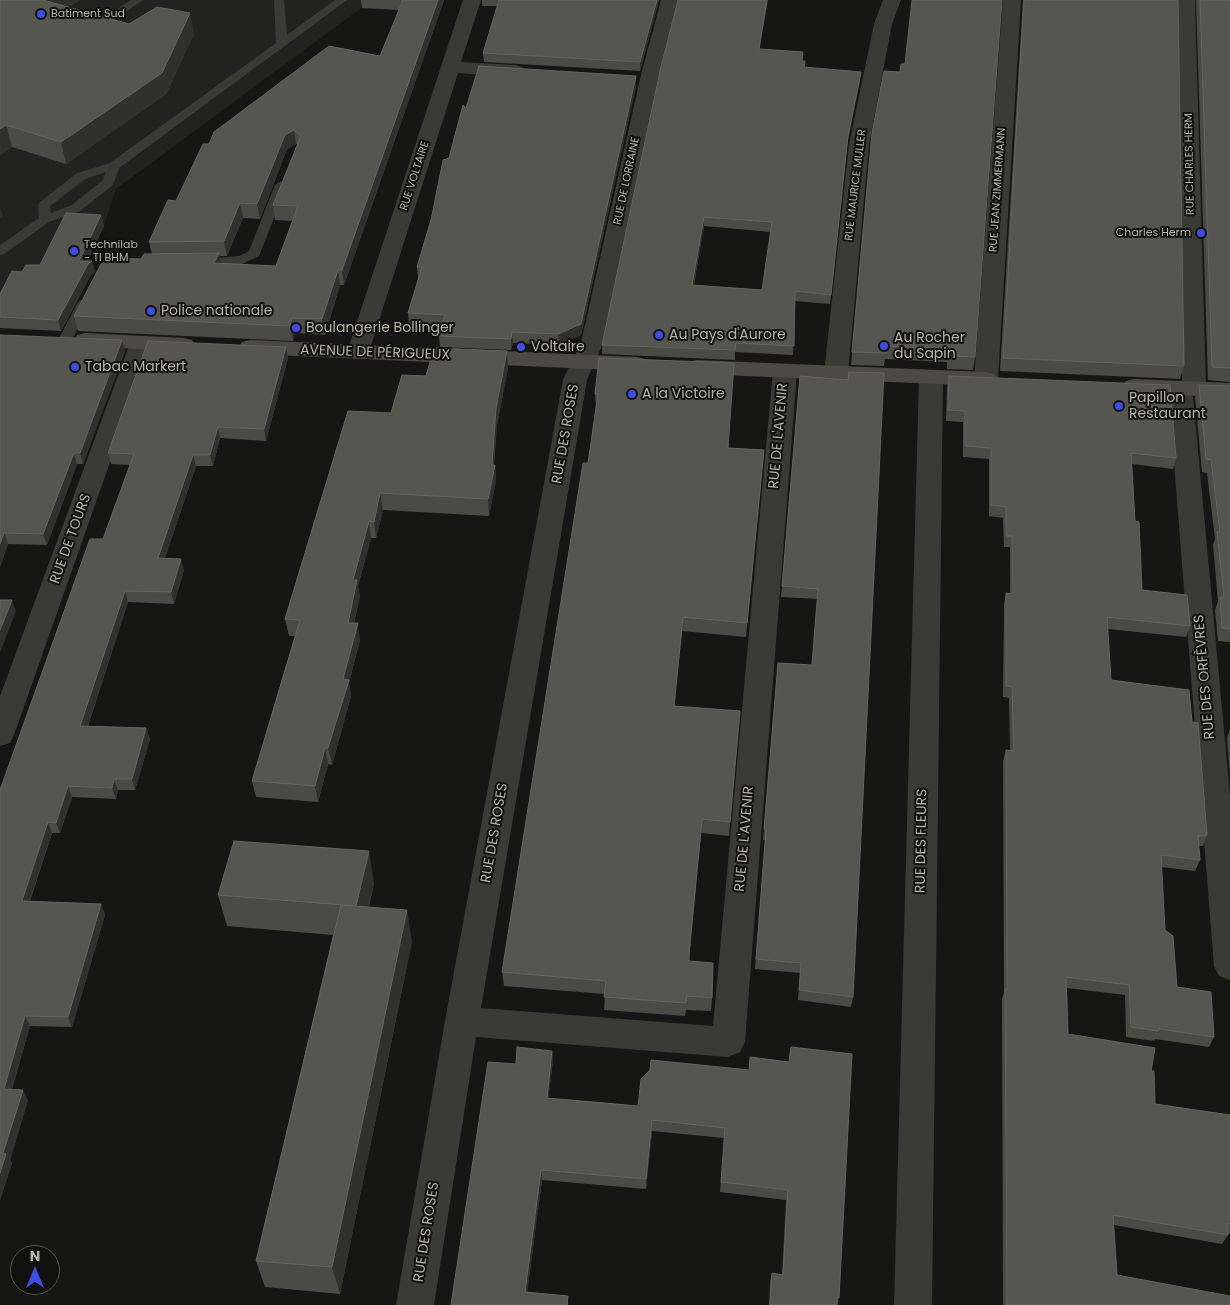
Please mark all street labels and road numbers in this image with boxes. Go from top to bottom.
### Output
street label: RUE CHARLES HERM [1183,113,1197,215]
street label: RUE JEAN ZIMMERMANN [987,127,1009,253]
street label: RUE MAURICE MULLER [843,129,869,241]
street label: RUE DE LORRAINE [611,136,643,226]
street label: RUE VOLTAIRE [398,140,432,212]
street label: AVENUE DE PÉRIGUEUX [300,342,450,364]
street label: RUE DES ROSES [549,383,583,485]
street label: RUE DE L'AVENIR [766,383,792,489]
street label: RUE DE TOURS [47,492,95,586]
street label: RUE DES ORFÈVRES [1191,614,1219,740]
street label: RUE DES ROSES [478,782,512,884]
street label: RUE DE L'AVENIR [732,786,758,892]
street label: RUE DES FLEURS [913,789,931,893]
street label: RUE DES ROSES [411,1181,443,1283]

